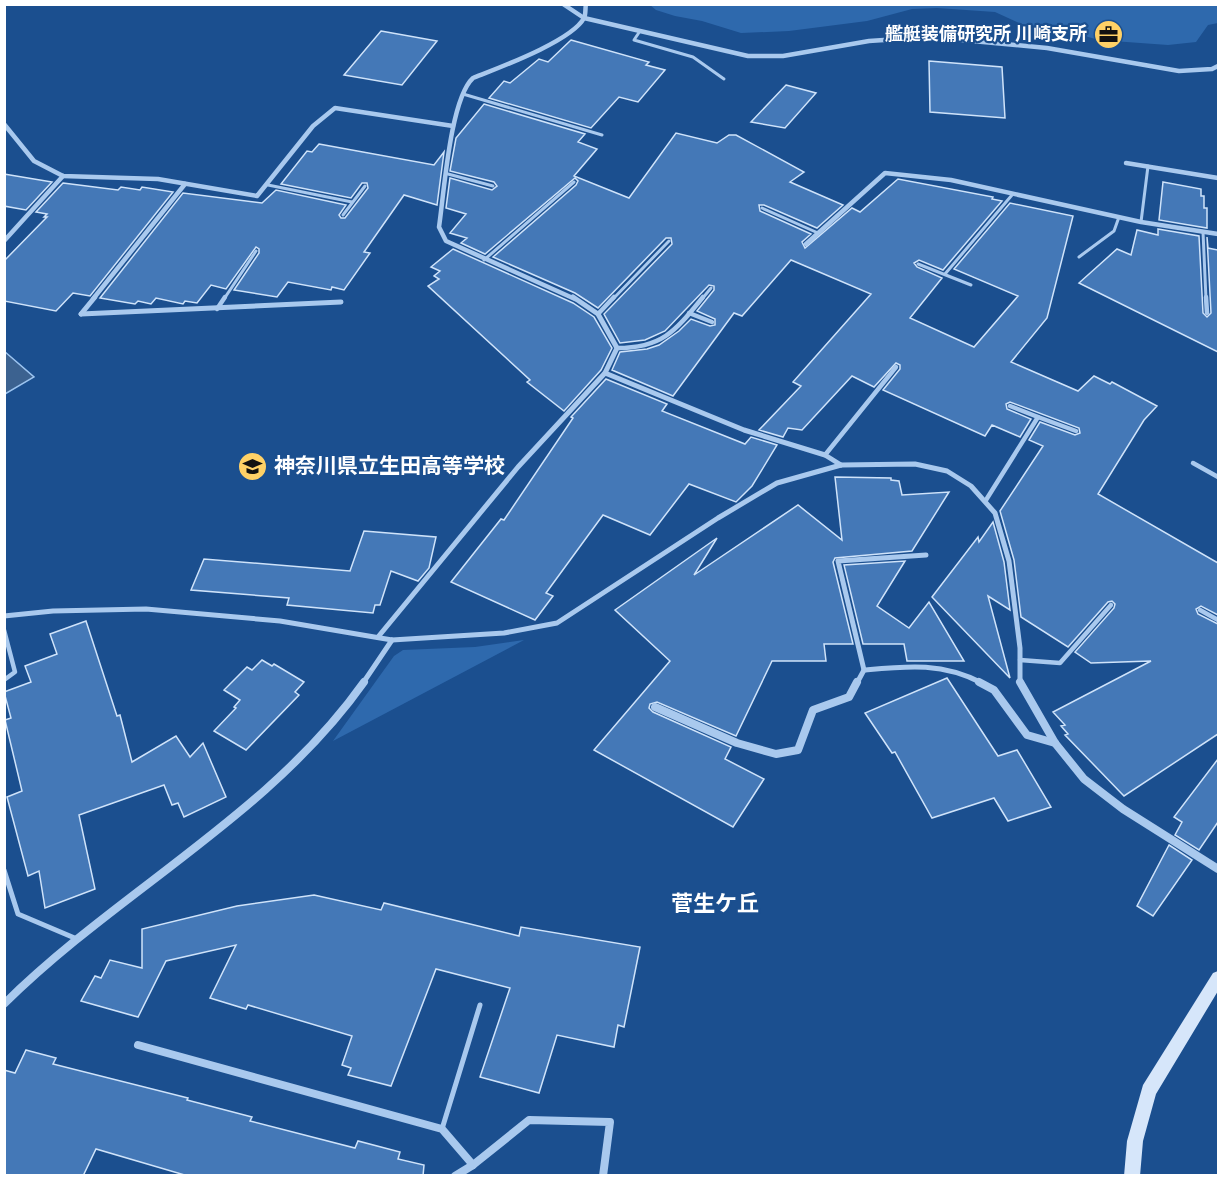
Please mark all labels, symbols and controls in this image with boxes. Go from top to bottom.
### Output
office icon: 艦艇装備研究所 川崎支所 [1092,18,1124,50]
place label: 艦艇装備研究所 川崎支所 [885,23,1087,44]
school or university icon: 神奈川県立生田高等学校 [237,450,269,482]
place label: 神奈川県立生田高等学校 [274,453,505,478]
district label: 菅生ケ丘 [671,890,759,916]

